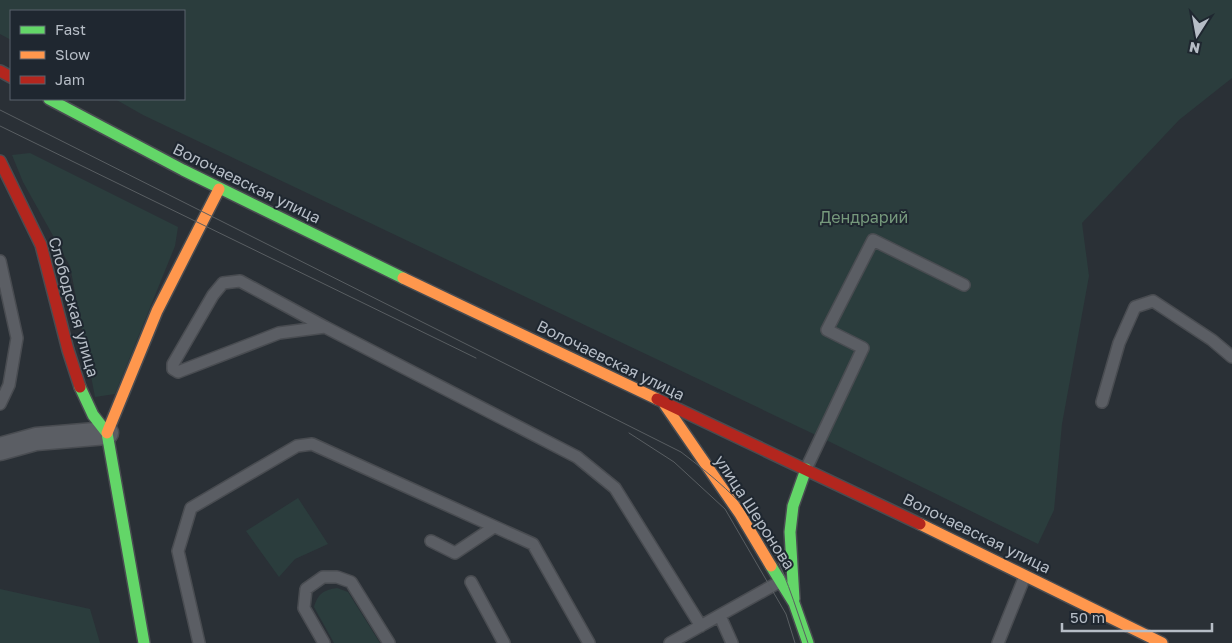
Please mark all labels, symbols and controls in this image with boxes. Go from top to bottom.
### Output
legend [10,10,185,100]
north arrow [1172,10,1222,60]
text: Fast [55,20,86,38]
text: N [1188,39,1201,58]
text: Slow [55,45,90,63]
text: Jam [55,70,85,88]
street label: Волочаевская улица [170,138,324,228]
park label: Дендрарий [820,207,908,227]
street label: Слободская улица [44,235,104,379]
street label: Волочаевская улица [534,315,688,405]
street label: улица Шеронова [711,451,799,573]
street label: Волочаевская улица [900,488,1054,578]
scale bar [1062,600,1212,632]
text: 50 m [1070,608,1105,626]

